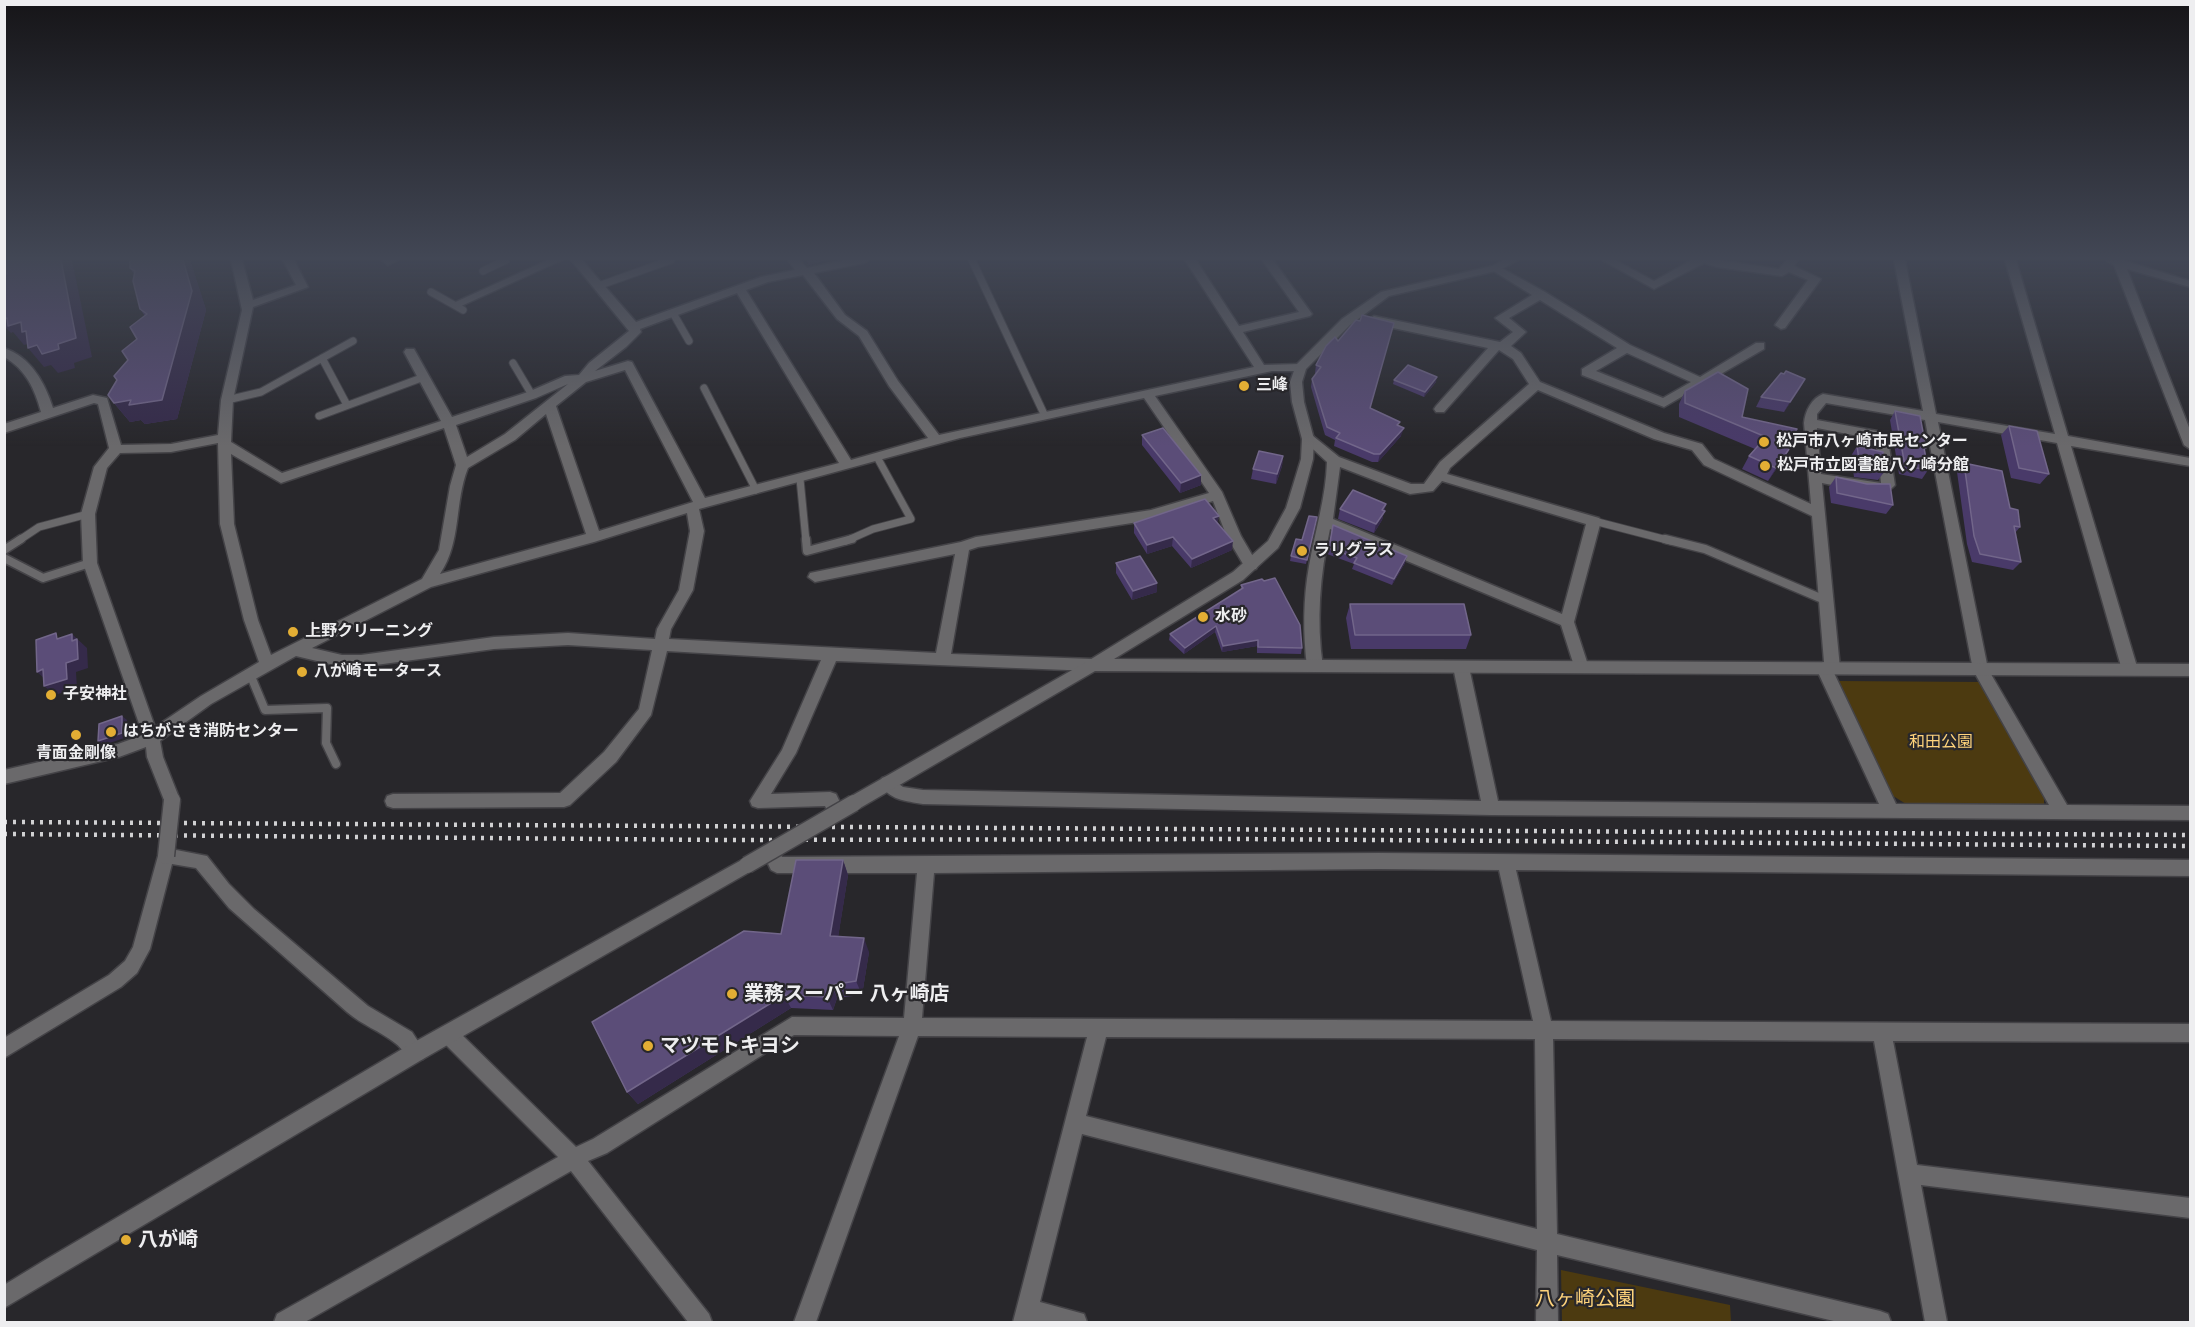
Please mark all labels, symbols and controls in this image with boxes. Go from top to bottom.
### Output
place label: 三峰 [1256,376,1288,396]
marker: 三峰 [1237,379,1251,393]
place label: 松戸市八ヶ崎市民センター [1776,432,1968,452]
marker: 松戸市八ヶ崎市民センター [1757,435,1771,449]
place label: 松戸市立図書館八ケ崎分館 [1777,456,1969,476]
marker: 松戸市立図書館八ケ崎分館 [1758,459,1772,473]
place label: ラリグラス [1314,541,1394,561]
marker: ラリグラス [1295,544,1309,558]
place label: 水砂 [1215,607,1247,627]
marker: 水砂 [1196,610,1210,624]
place label: 上野クリーニング [305,622,433,642]
marker: 上野クリーニング [286,625,300,639]
place label: 八が崎モータース [314,662,442,682]
marker: 八が崎モータース [295,665,309,679]
place label: 子安神社 [63,685,127,705]
marker: 子安神社 [44,688,58,702]
place label: はちがさき消防センター [123,722,299,742]
marker: はちがさき消防センター [104,725,118,739]
marker: 青面金剛像 [69,728,83,742]
park label: 和田公園 [1909,733,1973,753]
place label: 青面金剛像 [36,744,116,764]
place label: 業務スーパー 八ヶ崎店 [744,982,950,1006]
marker: 業務スーパー 八ヶ崎店 [725,987,739,1001]
place label: マツモトキヨシ [660,1034,800,1058]
marker: マツモトキヨシ [641,1039,655,1053]
place label: 八が崎 [138,1228,198,1252]
marker: 八が崎 [119,1233,133,1247]
park label: 八ヶ崎公園 [1535,1287,1635,1311]

